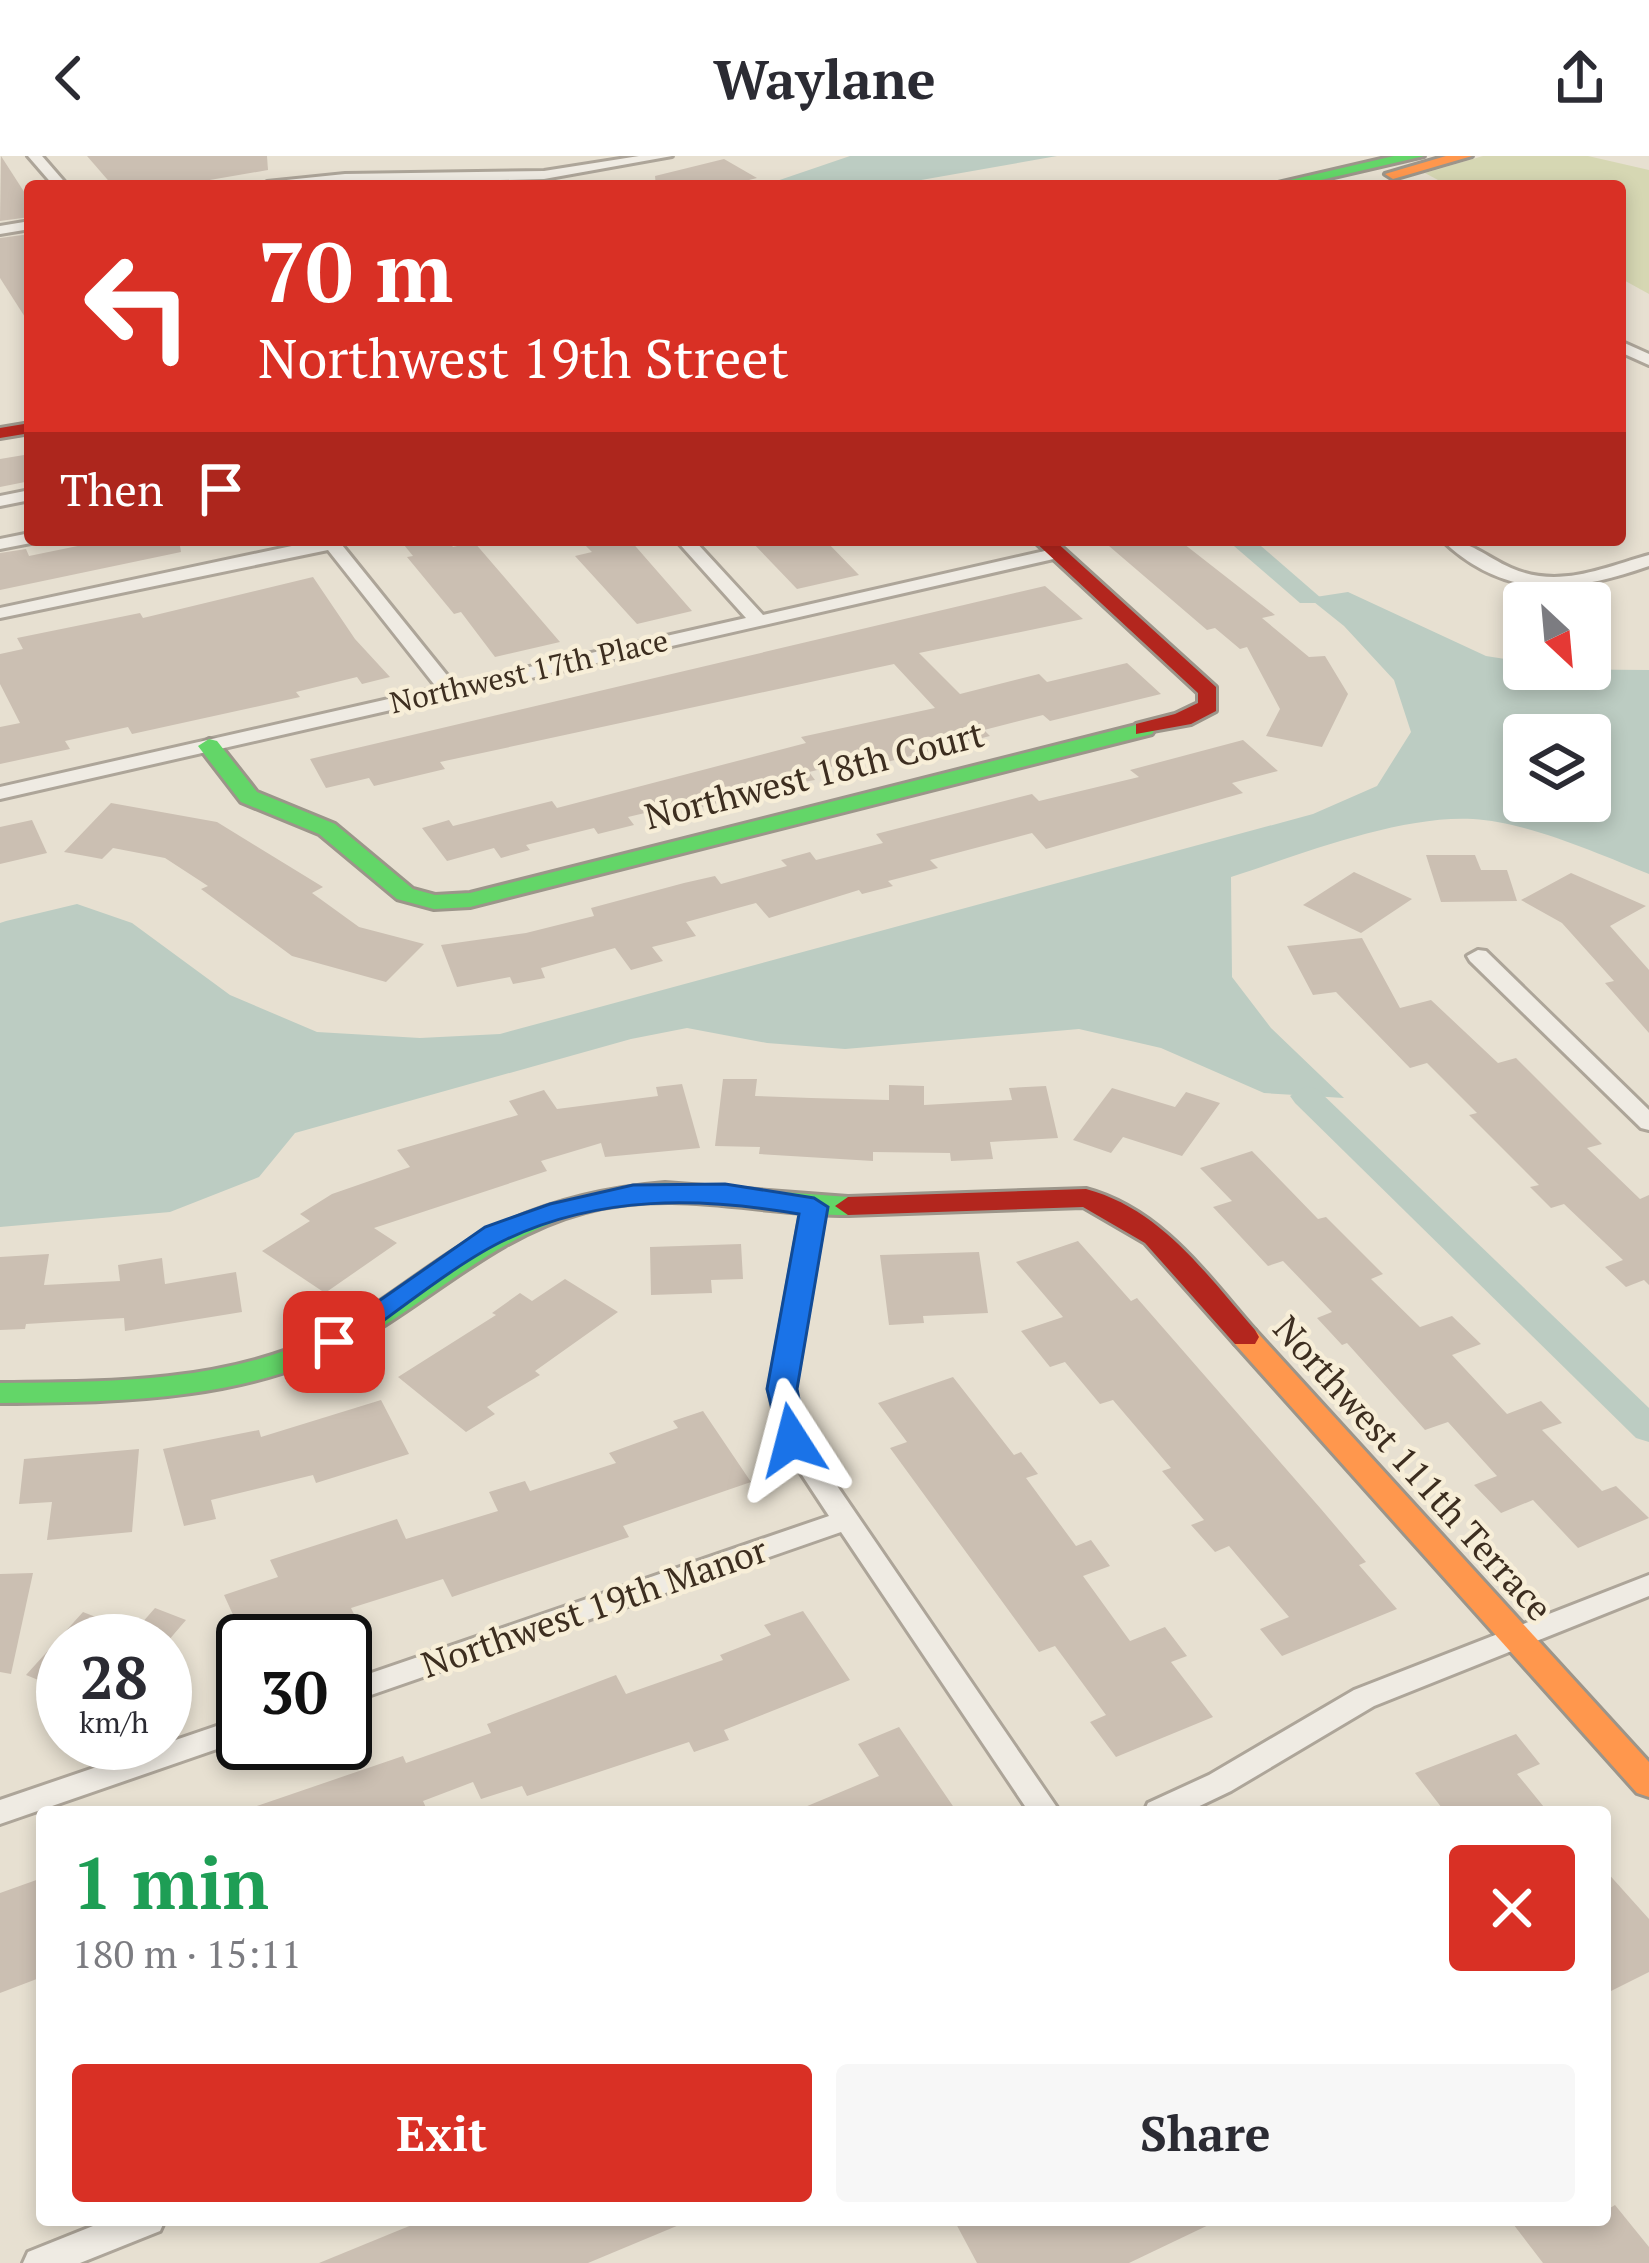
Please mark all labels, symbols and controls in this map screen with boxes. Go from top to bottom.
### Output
text: Waylane [713,43,936,114]
icon: back [36,45,102,111]
icon: share [1547,45,1613,111]
text: 70 m [258,215,453,326]
icon: left [60,228,216,384]
text: Northwest 19th Street [258,322,789,393]
icon: arrive [188,456,254,522]
text: Then [60,459,164,519]
north arrow [1503,582,1611,690]
map controls [1503,582,1611,822]
street label: Northwest 17th Place [386,620,672,722]
street label: Northwest 18th Court [639,710,988,839]
button: layers [1503,714,1611,822]
pin [283,1291,385,1393]
street label: Northwest 111th Terrace [1264,1305,1563,1630]
icon: arrive [301,1309,367,1375]
position arrow [729,1377,855,1503]
street label: Northwest 19th Manor [415,1525,773,1688]
speed limit sign: 30 [216,1614,372,1770]
text: 28 [80,1637,148,1716]
text: km/h [79,1702,149,1742]
text: 1 min [72,1834,269,1930]
button: close [1449,1845,1575,1971]
text: 180 m · 15:11 [72,1927,302,1979]
button: Exit [72,2064,812,2202]
button: Share [836,2064,1575,2202]

